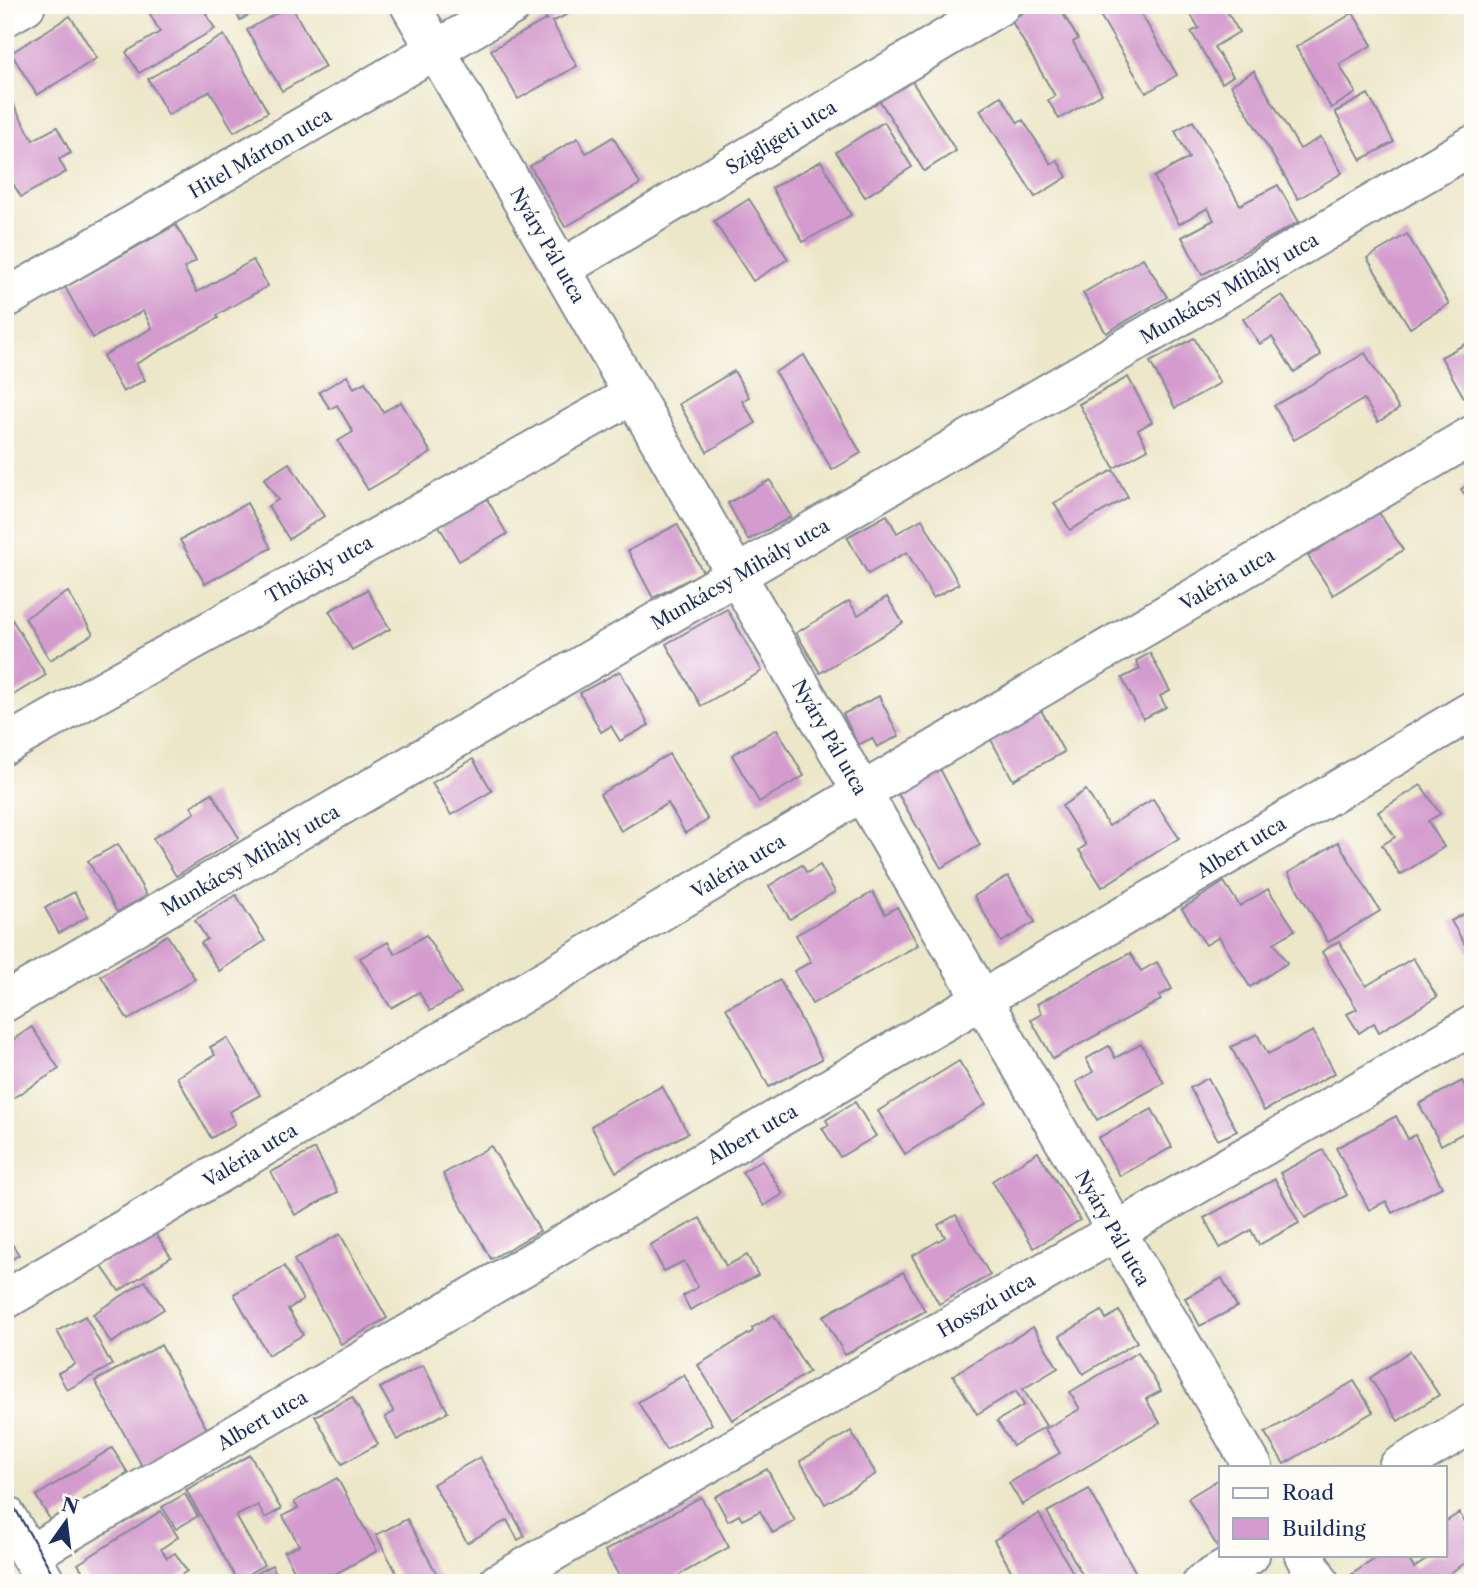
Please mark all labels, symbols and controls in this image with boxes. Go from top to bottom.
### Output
street label: Szigligeti utca [722,95,841,179]
street label: Hitel Márton utca [185,103,336,204]
street label: Nyáry Pál utca [505,183,590,307]
street label: Munkácsy Mihály utca [1136,228,1323,349]
street label: Munkácsy Mihály utca [647,514,834,635]
street label: Thököly utca [262,531,377,608]
street label: Valéria utca [1175,543,1279,616]
street label: Nyáry Pál utca [787,675,872,799]
street label: Munkácsy Mihály utca [157,800,344,921]
street label: Albert utca [1192,812,1290,884]
street label: Valéria utca [686,829,789,904]
street label: Albert utca [702,1099,801,1170]
street label: Valéria utca [198,1118,301,1193]
street label: Nyáry Pál utca [1070,1166,1155,1290]
street label: Hosszú utca [933,1268,1039,1343]
street label: Albert utca [212,1385,311,1456]
legend [1219,1466,1446,1556]
text: Road [1282,1480,1334,1505]
north arrow [32,1486,102,1556]
text: N [59,1493,81,1519]
text: Building [1282,1516,1367,1541]

